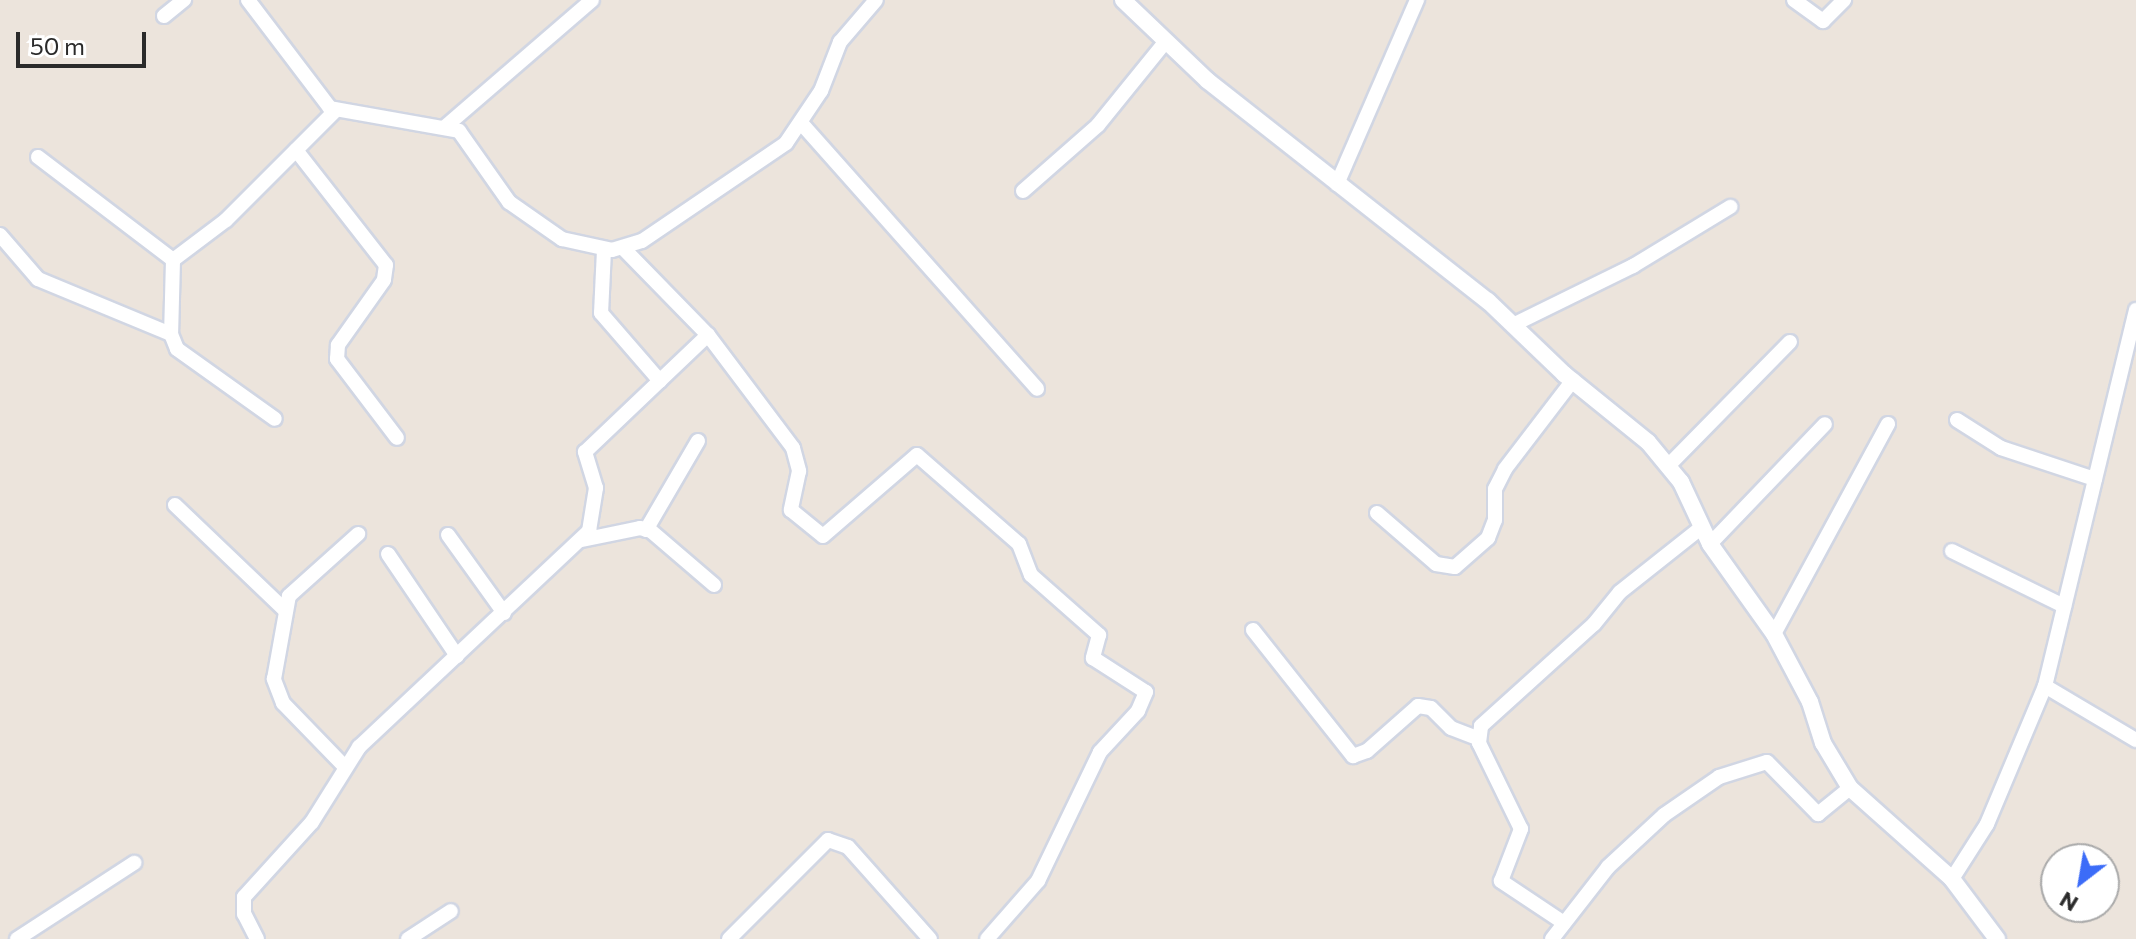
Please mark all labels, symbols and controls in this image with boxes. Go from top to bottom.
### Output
scale bar [20,16,150,66]
text: 50 m [30,31,85,60]
north arrow [2040,843,2120,923]
text: N [2054,886,2082,918]

